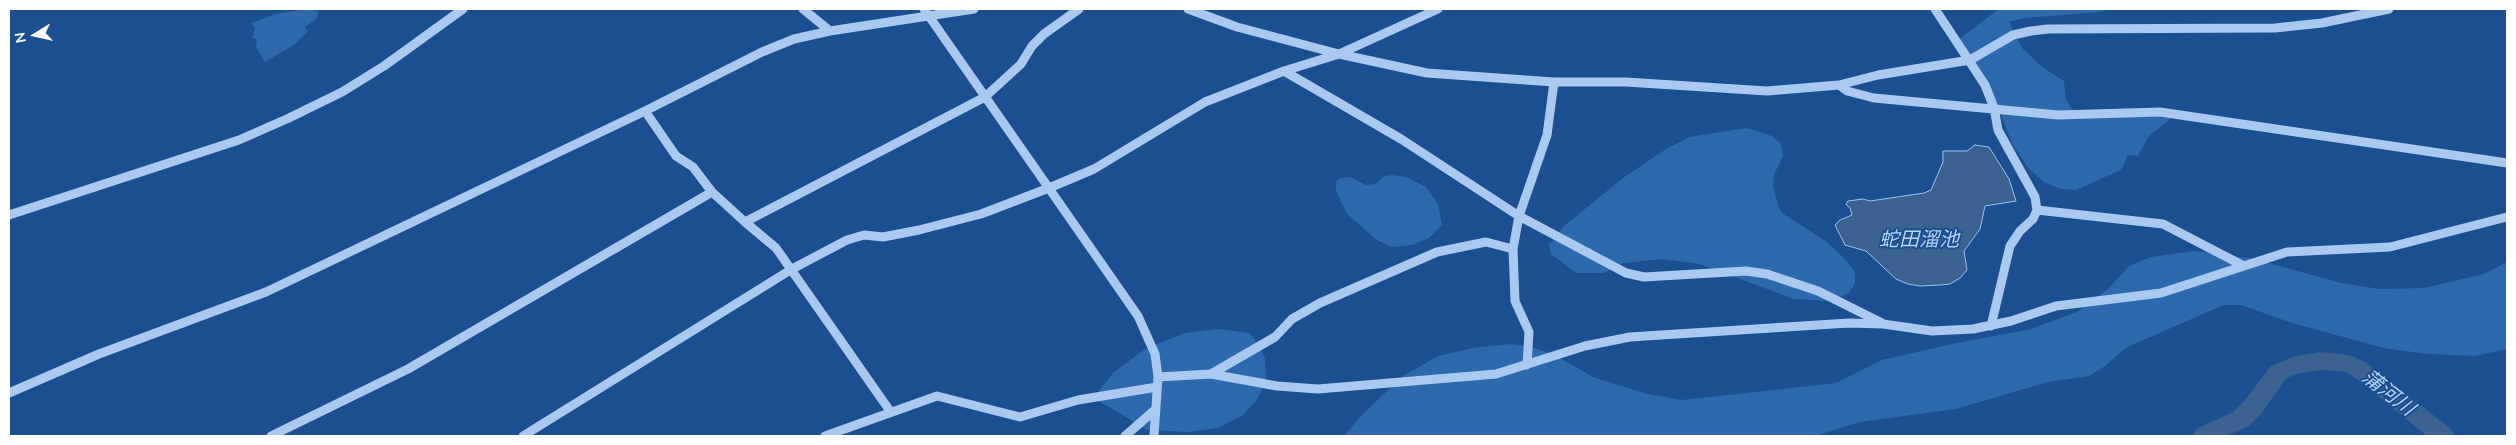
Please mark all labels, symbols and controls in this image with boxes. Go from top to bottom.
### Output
north arrow [10,10,60,60]
text: N [10,31,30,44]
water label: 蛇田溜池 [1879,228,1959,252]
water label: 蒲河川 [2357,365,2419,421]

